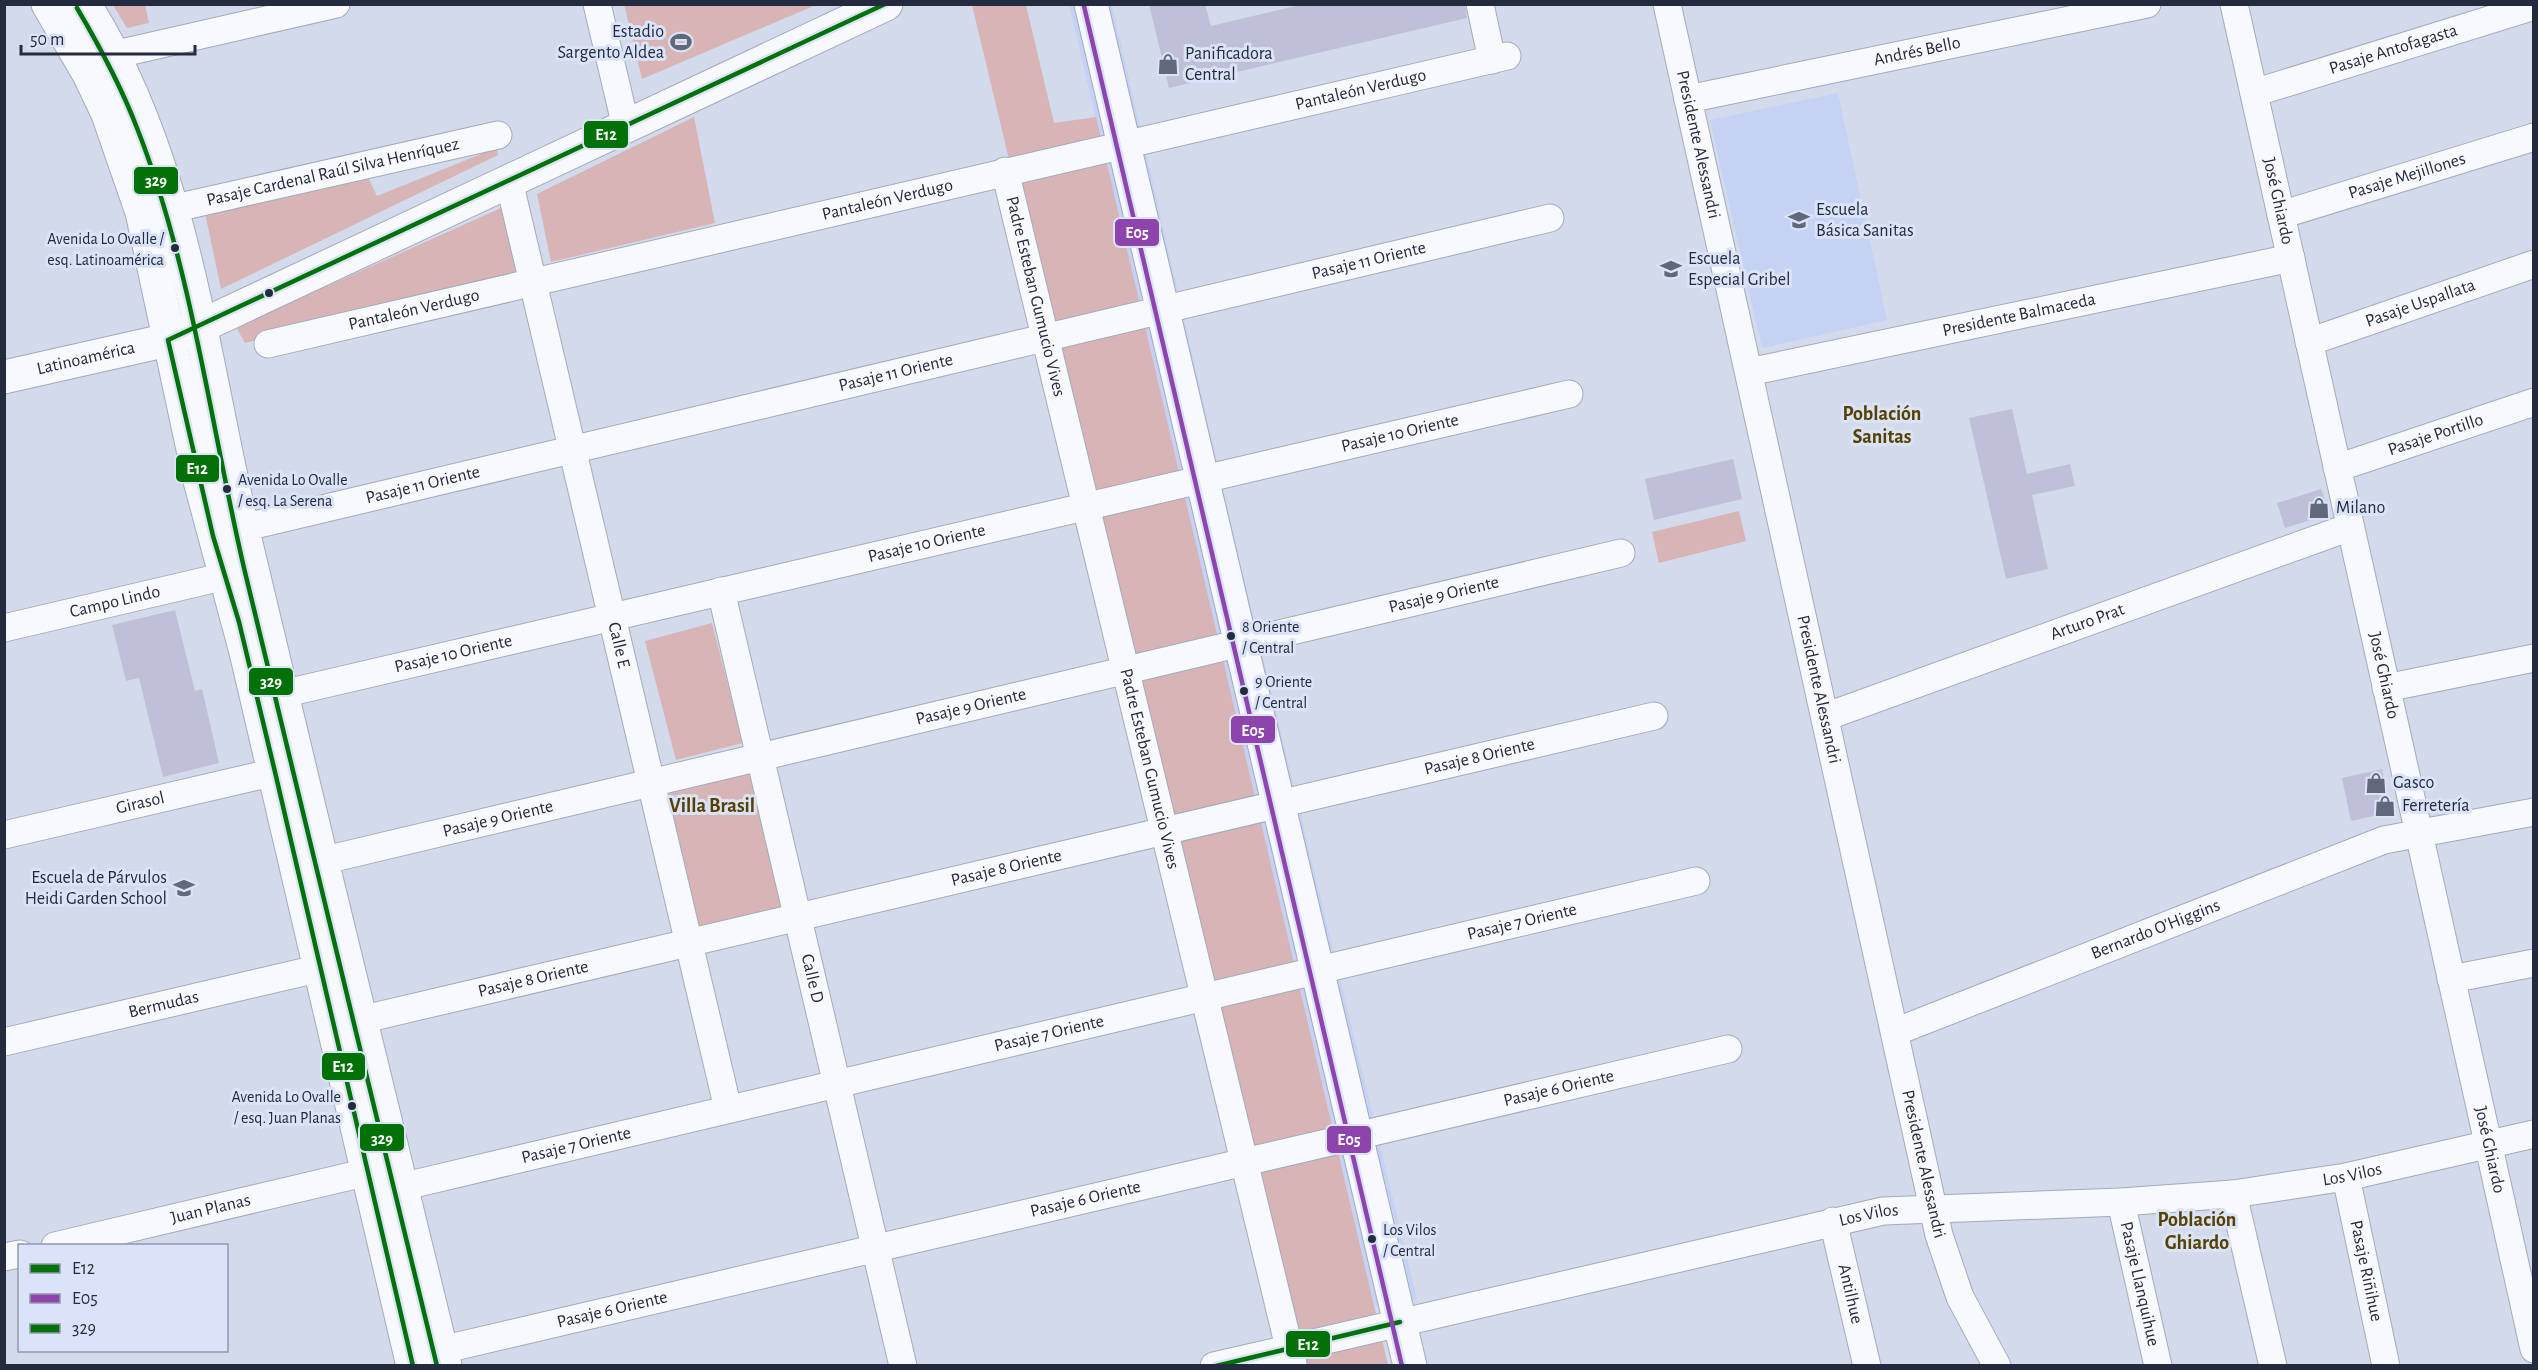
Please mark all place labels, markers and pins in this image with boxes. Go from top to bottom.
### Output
place label: Estadio Sargento Aldea [557,23,664,62]
sports icon: Estadio Sargento Aldea [669,30,693,54]
place label: Panificadora Central [1185,45,1273,84]
shop icon: Panificadora Central [1156,52,1180,76]
place label: Escuela Básica Sanitas [1816,201,1914,240]
school or university icon: Escuela Básica Sanitas [1787,208,1811,232]
place label: Avenida Lo Ovalle / esq. Latinoamérica [47,231,164,268]
marker: Avenida Lo Ovalle / esq. Latinoamérica [169,242,181,254]
place label: Escuela Especial Gribel [1688,250,1790,289]
school or university icon: Escuela Especial Gribel [1659,257,1683,281]
unlabelled marker [263,287,275,299]
place label: Avenida Lo Ovalle / esq. La Serena [238,472,348,509]
marker: Avenida Lo Ovalle / esq. La Serena [221,483,233,495]
shop icon: Milano [2307,496,2331,520]
place label: Milano [2336,499,2385,517]
place label: 8 Oriente / Central [1242,619,1299,656]
marker: 8 Oriente / Central [1225,630,1237,642]
place label: 9 Oriente / Central [1255,674,1312,711]
marker: 9 Oriente / Central [1238,685,1250,697]
shop icon: Gasco [2364,771,2388,795]
place label: Gasco [2393,774,2435,792]
shop icon: Ferretería [2373,794,2397,818]
place label: Ferretería [2402,797,2470,815]
place label: Escuela de Párvulos Heidi Garden School [25,869,167,908]
school or university icon: Escuela de Párvulos Heidi Garden School [172,876,196,900]
place label: Avenida Lo Ovalle / esq. Juan Planas [231,1089,341,1126]
marker: Avenida Lo Ovalle / esq. Juan Planas [346,1100,358,1112]
place label: Los Vilos / Central [1383,1222,1437,1259]
marker: Los Vilos / Central [1366,1233,1378,1245]

